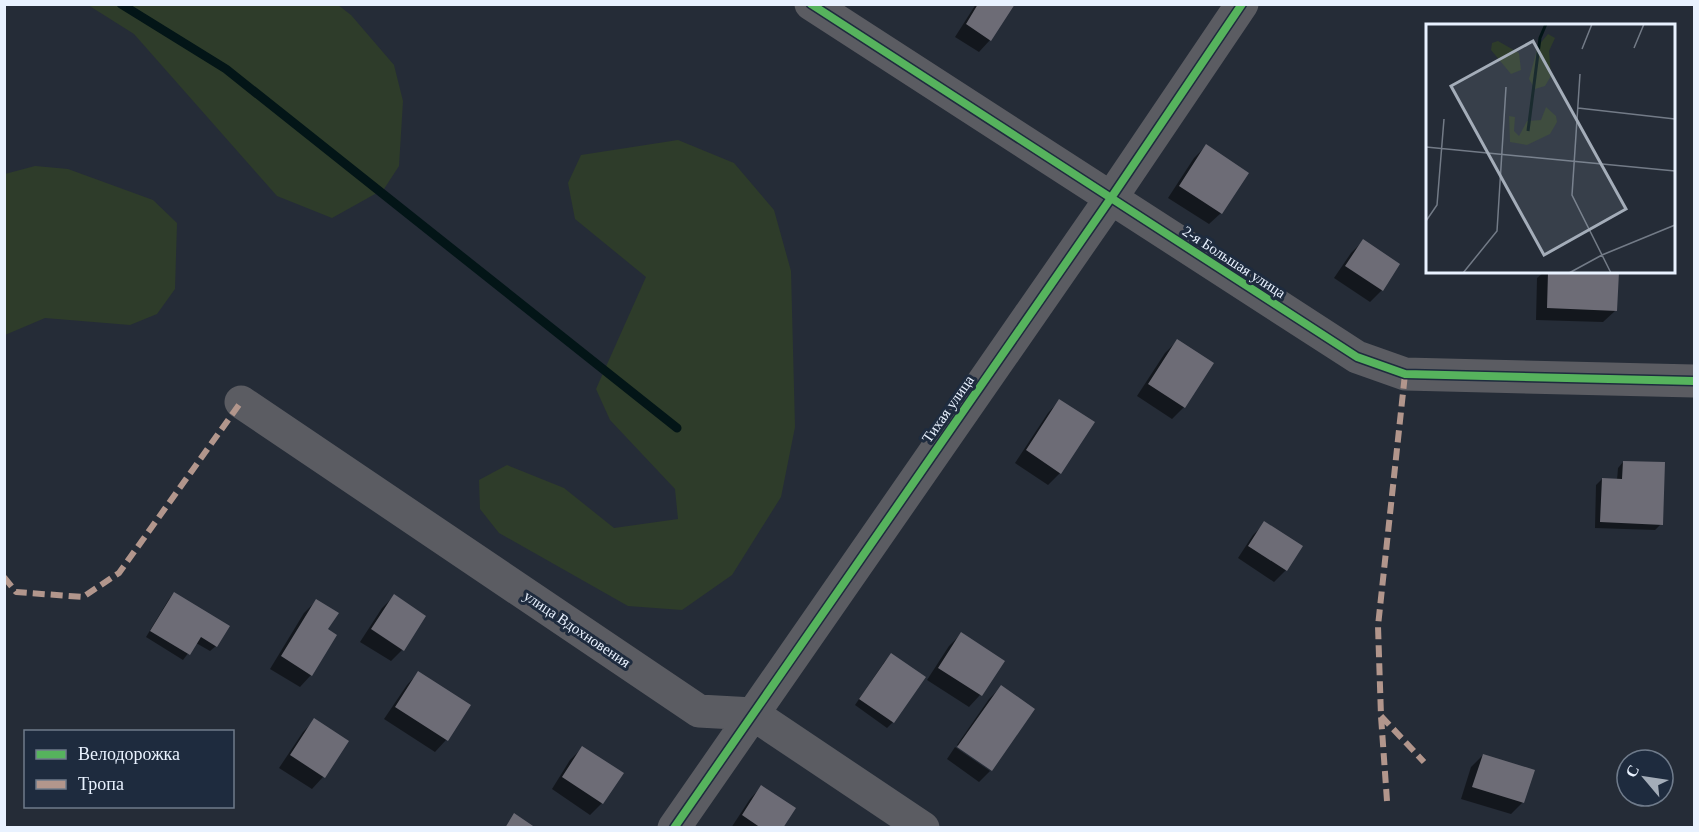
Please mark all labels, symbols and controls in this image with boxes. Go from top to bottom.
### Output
inset map [1426,24,1675,273]
street label: 2-я Большая улица [1180,223,1289,301]
street label: Тихая улица [919,372,977,446]
street label: улица Вдохновения [521,587,633,671]
legend [24,730,234,808]
text: Велодорожка [78,744,180,764]
north arrow [1615,748,1675,808]
text: С [1622,762,1643,780]
text: Тропа [78,774,124,794]

